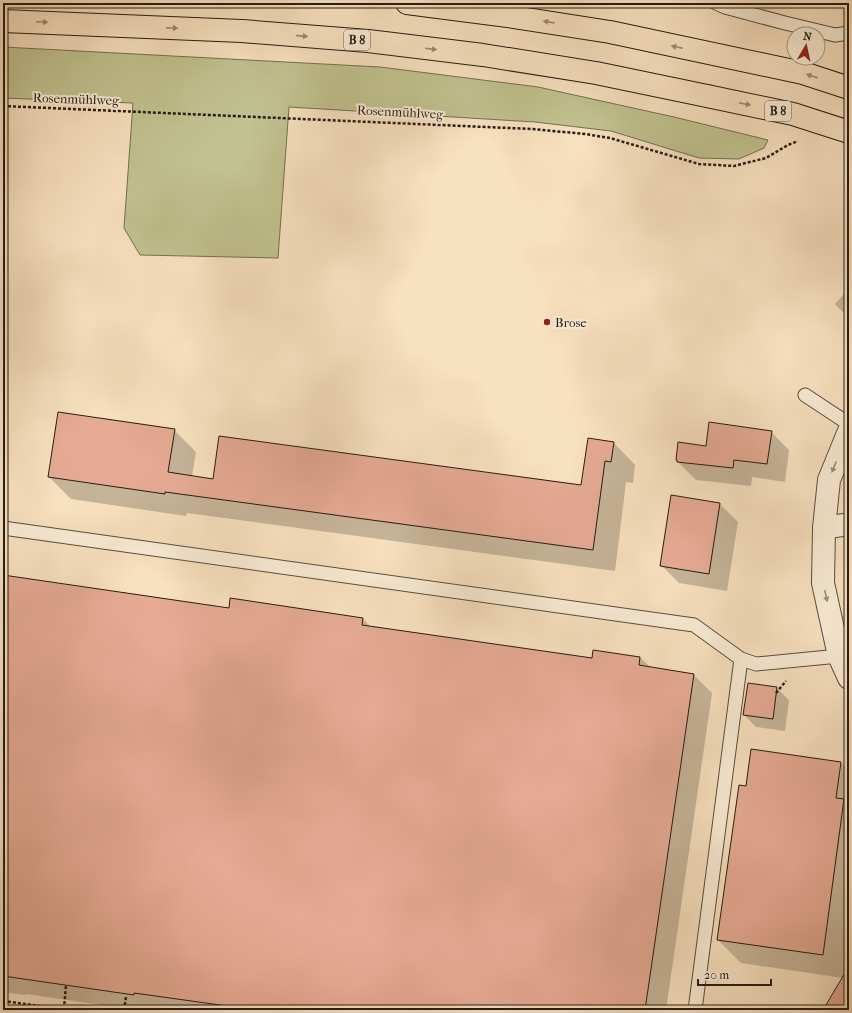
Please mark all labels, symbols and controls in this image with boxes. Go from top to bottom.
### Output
one-way arrow [36,19,48,26]
one-way arrow [543,19,556,25]
one-way arrow [166,25,179,31]
north arrow [786,26,826,66]
road number: B 8 [344,30,370,50]
text: N [802,30,813,44]
one-way arrow [296,32,308,39]
one-way arrow [671,43,683,49]
one-way arrow [425,45,437,52]
one-way arrow [805,73,817,79]
street label: Rosenmühlweg [33,90,120,108]
road number: B 8 [765,101,791,121]
street label: Rosenmühlweg [357,102,444,122]
one-way arrow [739,102,751,108]
place label: Brose [555,315,587,330]
marker: Brose [542,317,552,327]
one-way arrow [831,462,837,474]
one-way arrow [823,590,829,602]
scale bar [698,961,771,987]
text: 20 m [704,968,729,982]

